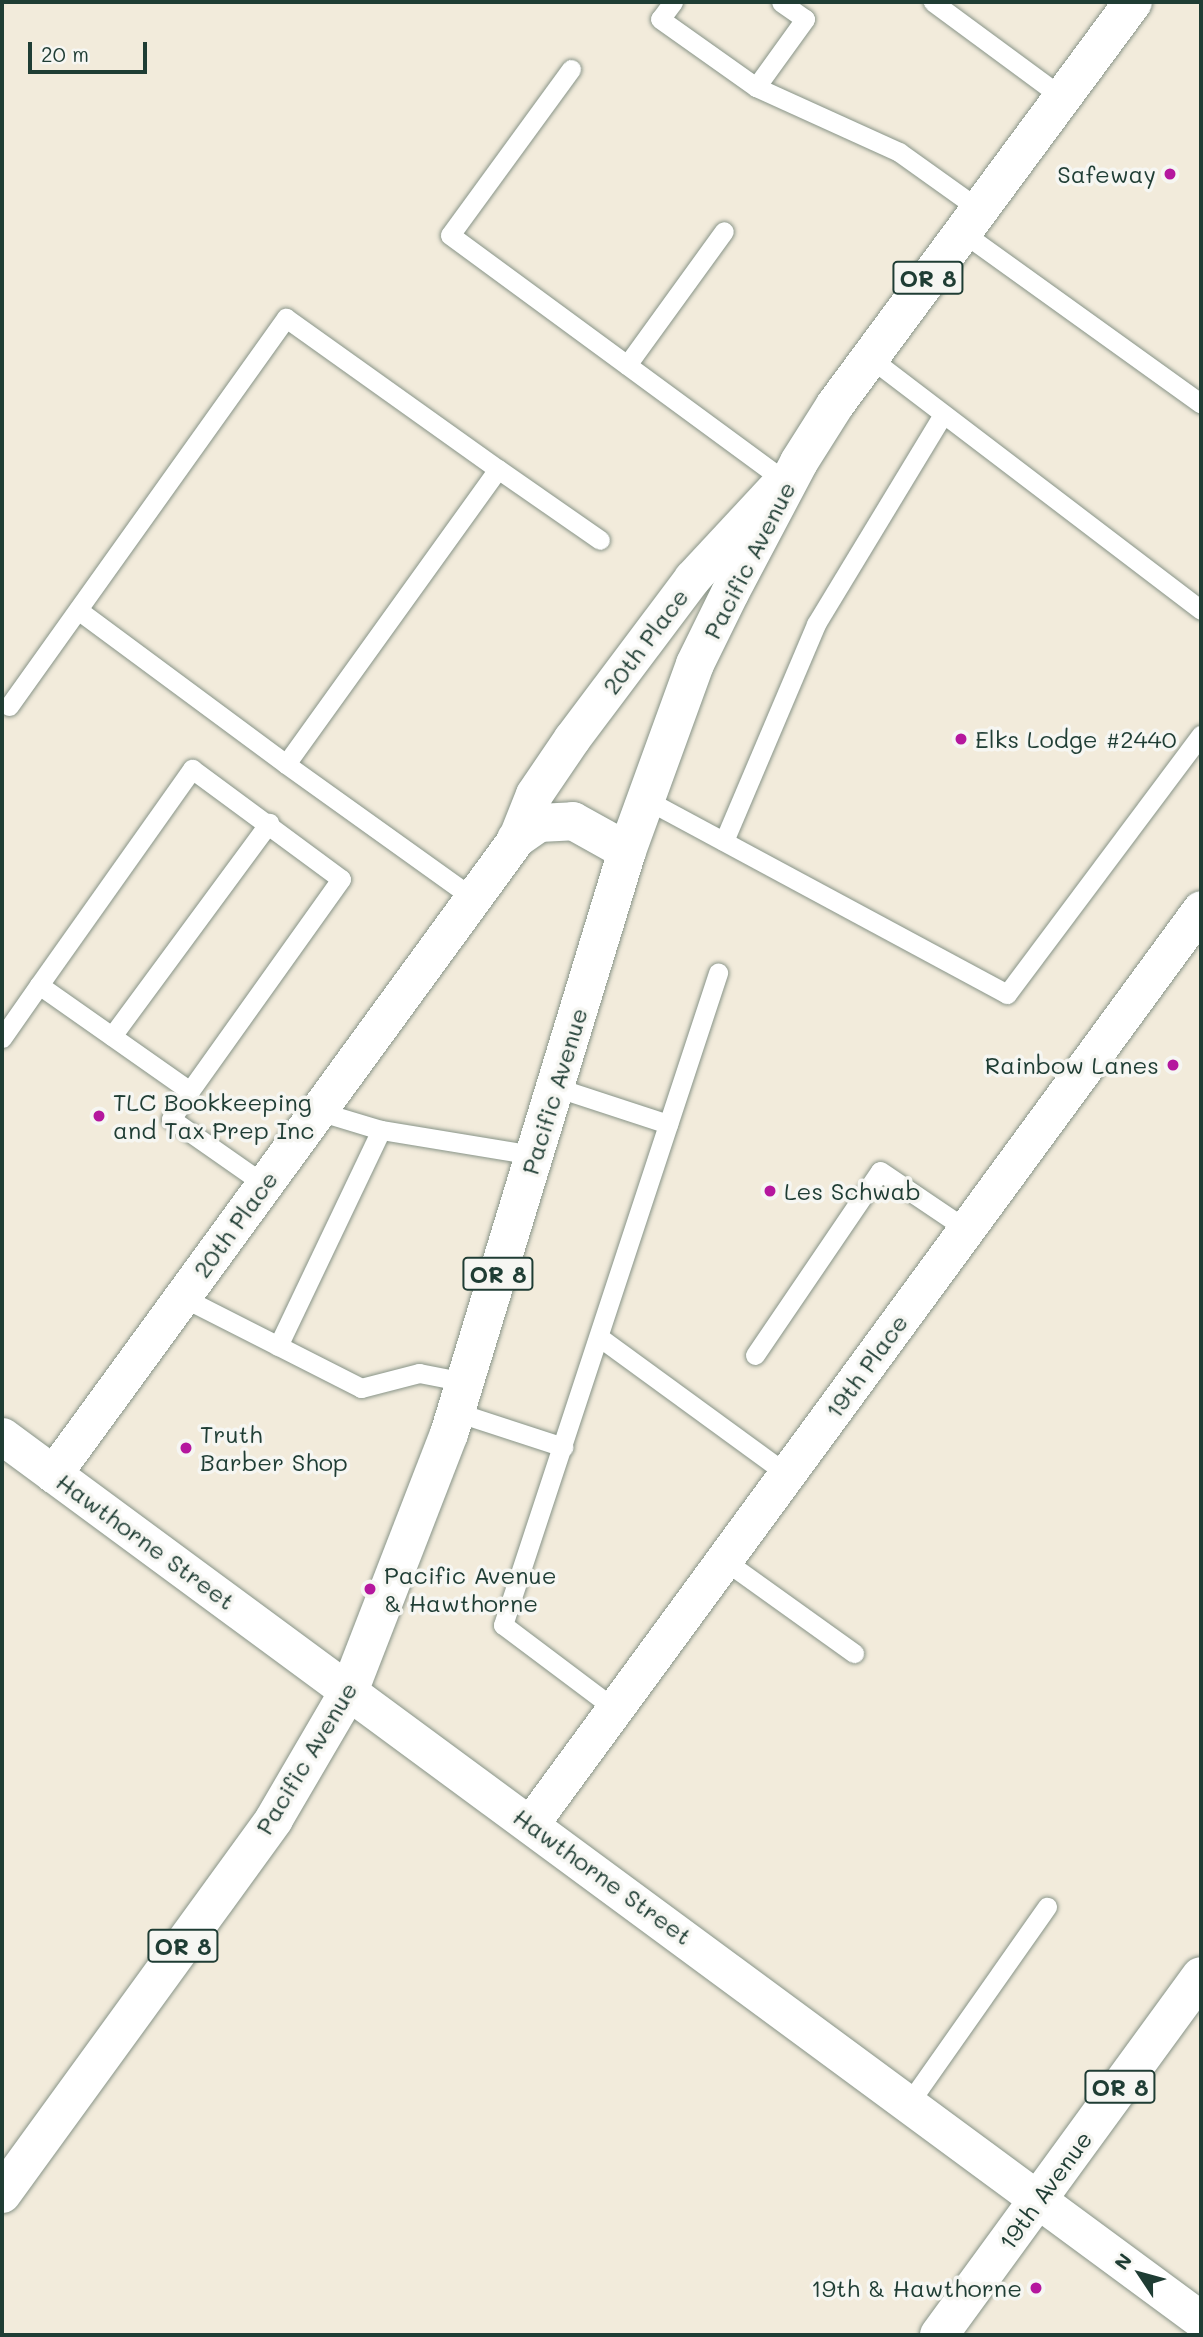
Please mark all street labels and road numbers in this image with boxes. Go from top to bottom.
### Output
road number: OR 8 [891,258,965,298]
street label: Pacific Avenue [697,477,801,643]
street label: 20th Place [596,583,694,699]
street label: Pacific Avenue [515,1004,593,1178]
street label: 20th Place [187,1165,283,1283]
road number: OR 8 [461,1254,535,1294]
street label: 19th Place [819,1308,913,1424]
street label: Hawthorne Street [51,1467,241,1615]
street label: Pacific Avenue [249,1677,363,1839]
street label: Hawthorne Street [508,1802,698,1950]
road number: OR 8 [146,1926,220,1966]
road number: OR 8 [1083,2068,1157,2106]
street label: 19th Avenue [992,2125,1098,2255]

